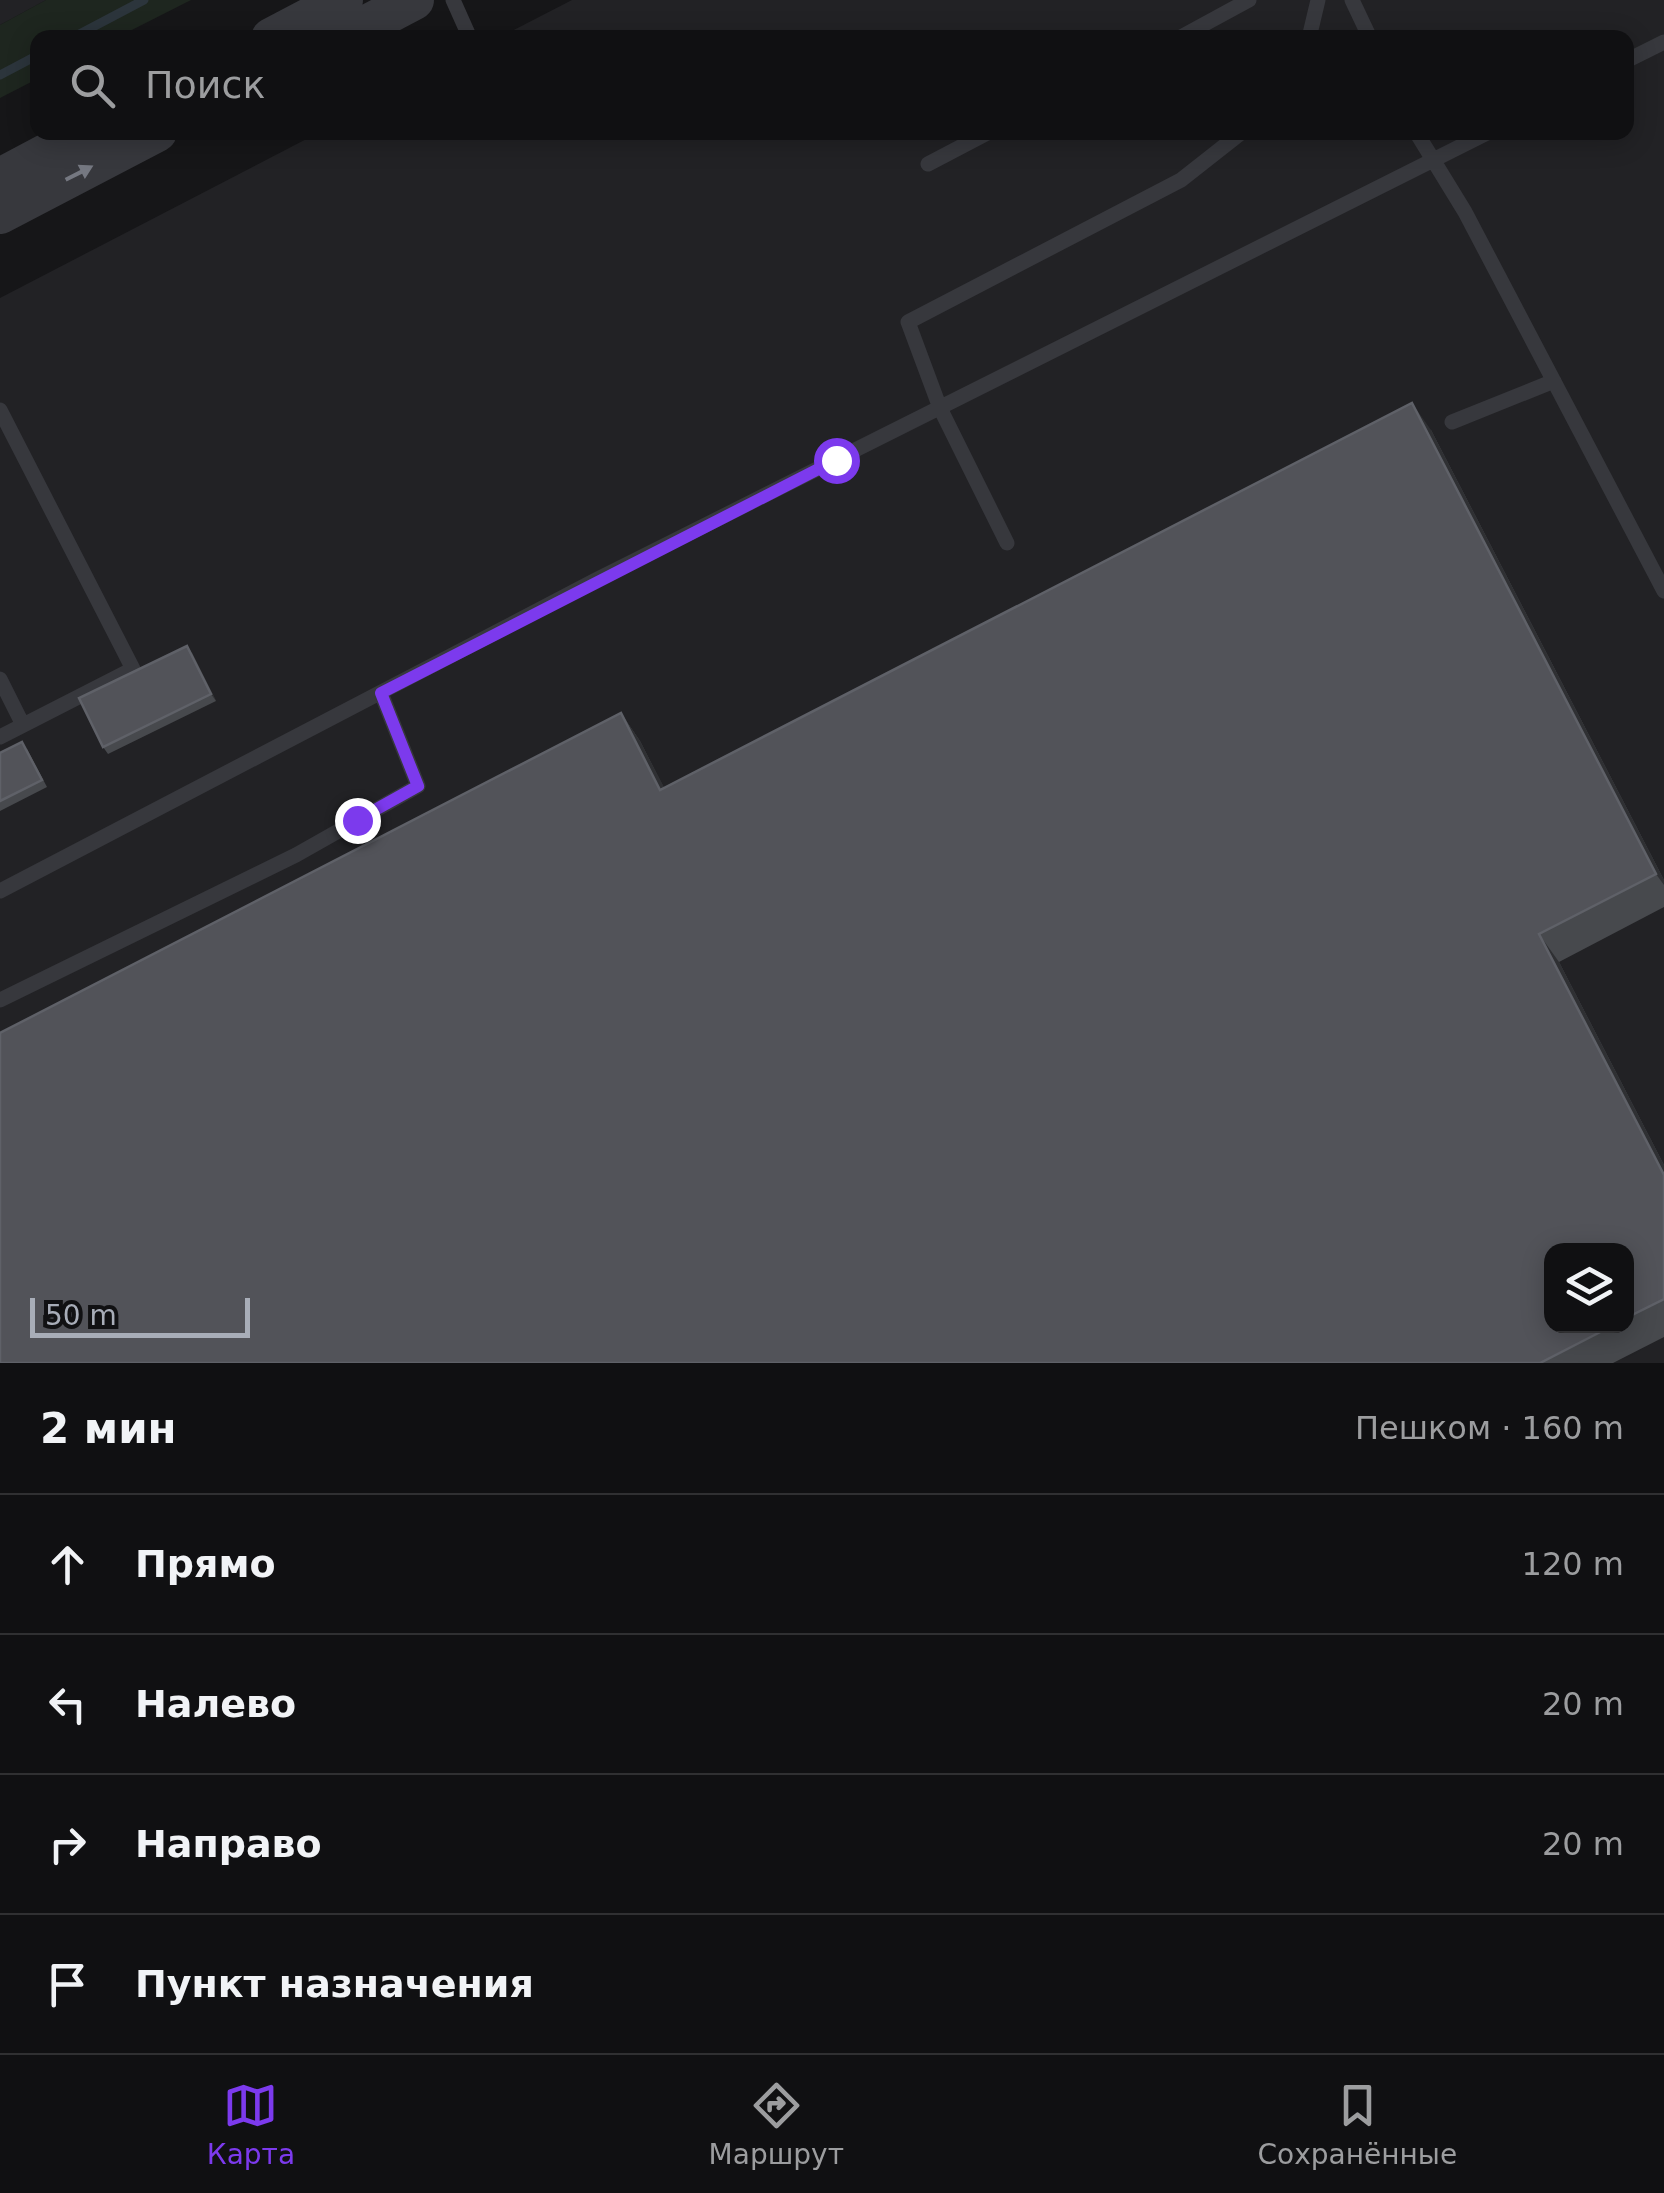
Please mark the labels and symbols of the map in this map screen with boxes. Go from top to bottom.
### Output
one-way arrow [64,165,93,182]
route start [814,438,860,484]
route end [335,798,381,844]
scale bar [30,1293,250,1338]

